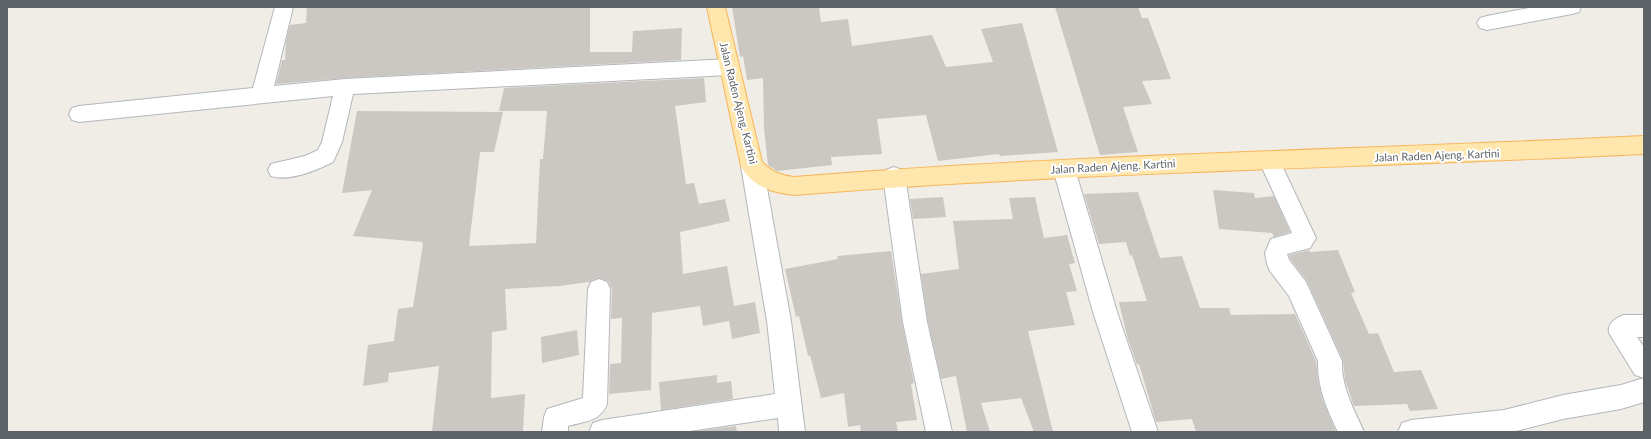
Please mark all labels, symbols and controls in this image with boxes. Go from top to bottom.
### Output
street label: Jalan Raden Ajeng. Kartini [718,41,761,166]
street label: Jalan Raden Ajeng. Kartini [1374,146,1500,164]
street label: Jalan Raden Ajeng. Kartini [1050,156,1176,176]

